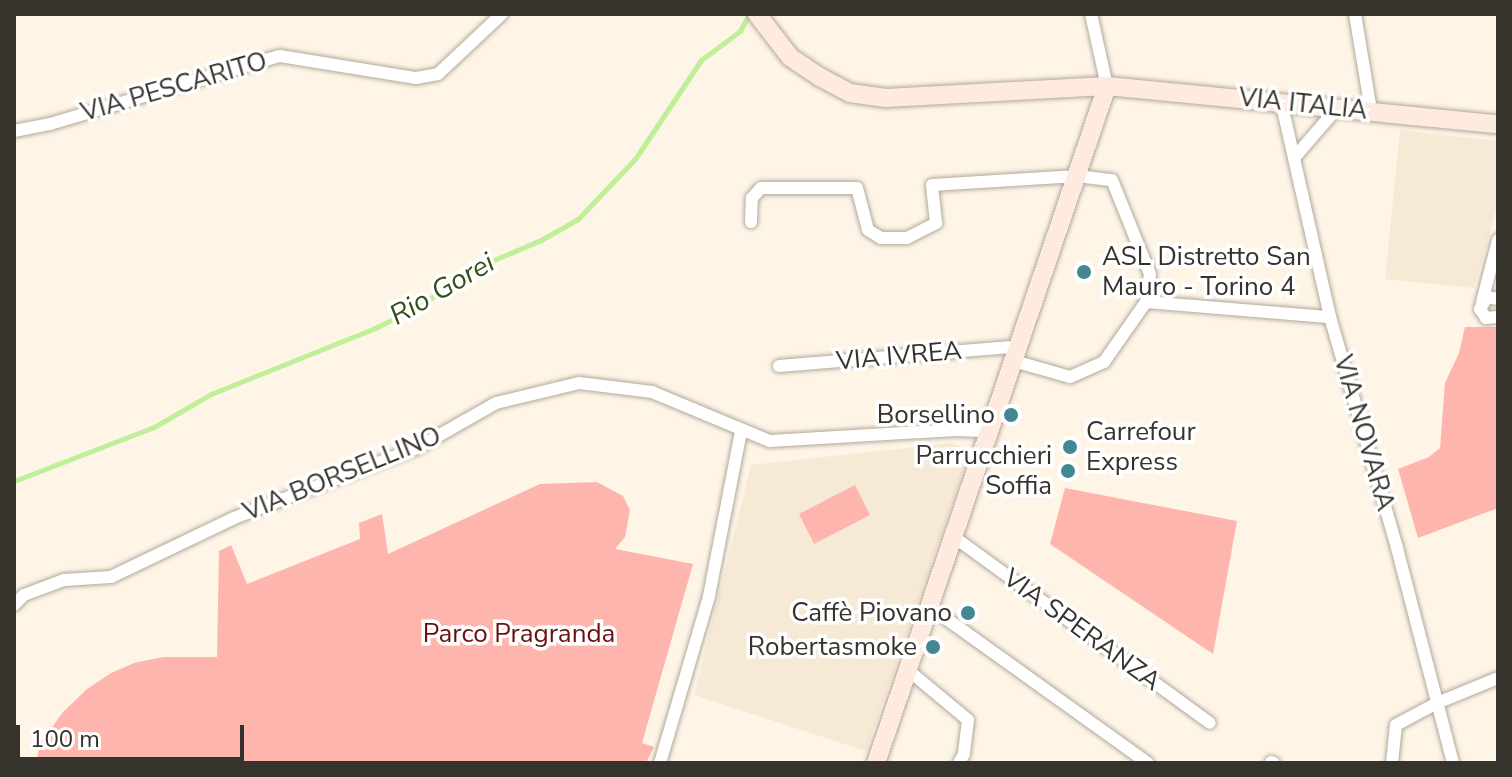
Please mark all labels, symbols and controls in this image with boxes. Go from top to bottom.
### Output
street label: VIA PESCARITO [77,46,271,128]
street label: VIA ITALIA [1237,82,1369,126]
place label: ASL Distretto San Mauro - Torino 4 [1102,241,1311,302]
water label: Rio Gorei [384,246,500,332]
marker: ASL Distretto San Mauro - Torino 4 [1073,261,1095,283]
street label: VIA IVREA [835,335,963,377]
street label: VIA NOVARA [1327,352,1401,514]
place label: Borsellino [877,399,995,431]
marker: Borsellino [1002,406,1020,424]
place label: Carrefour Express [1086,416,1196,478]
street label: VIA BORSELLINO [239,420,445,528]
marker: Carrefour Express [1061,438,1079,456]
place label: Parrucchieri Soffia [915,440,1052,502]
marker: Parrucchieri Soffia [1059,462,1077,480]
street label: VIA SPERANZA [997,562,1167,698]
place label: Caffè Piovano [791,597,952,629]
marker: Caffè Piovano [959,604,977,622]
park label: Parco Pragranda [423,618,615,650]
place label: Robertasmoke [748,631,917,663]
marker: Robertasmoke [924,638,942,656]
scale bar [20,709,248,759]
text: 100 m [30,723,100,755]

